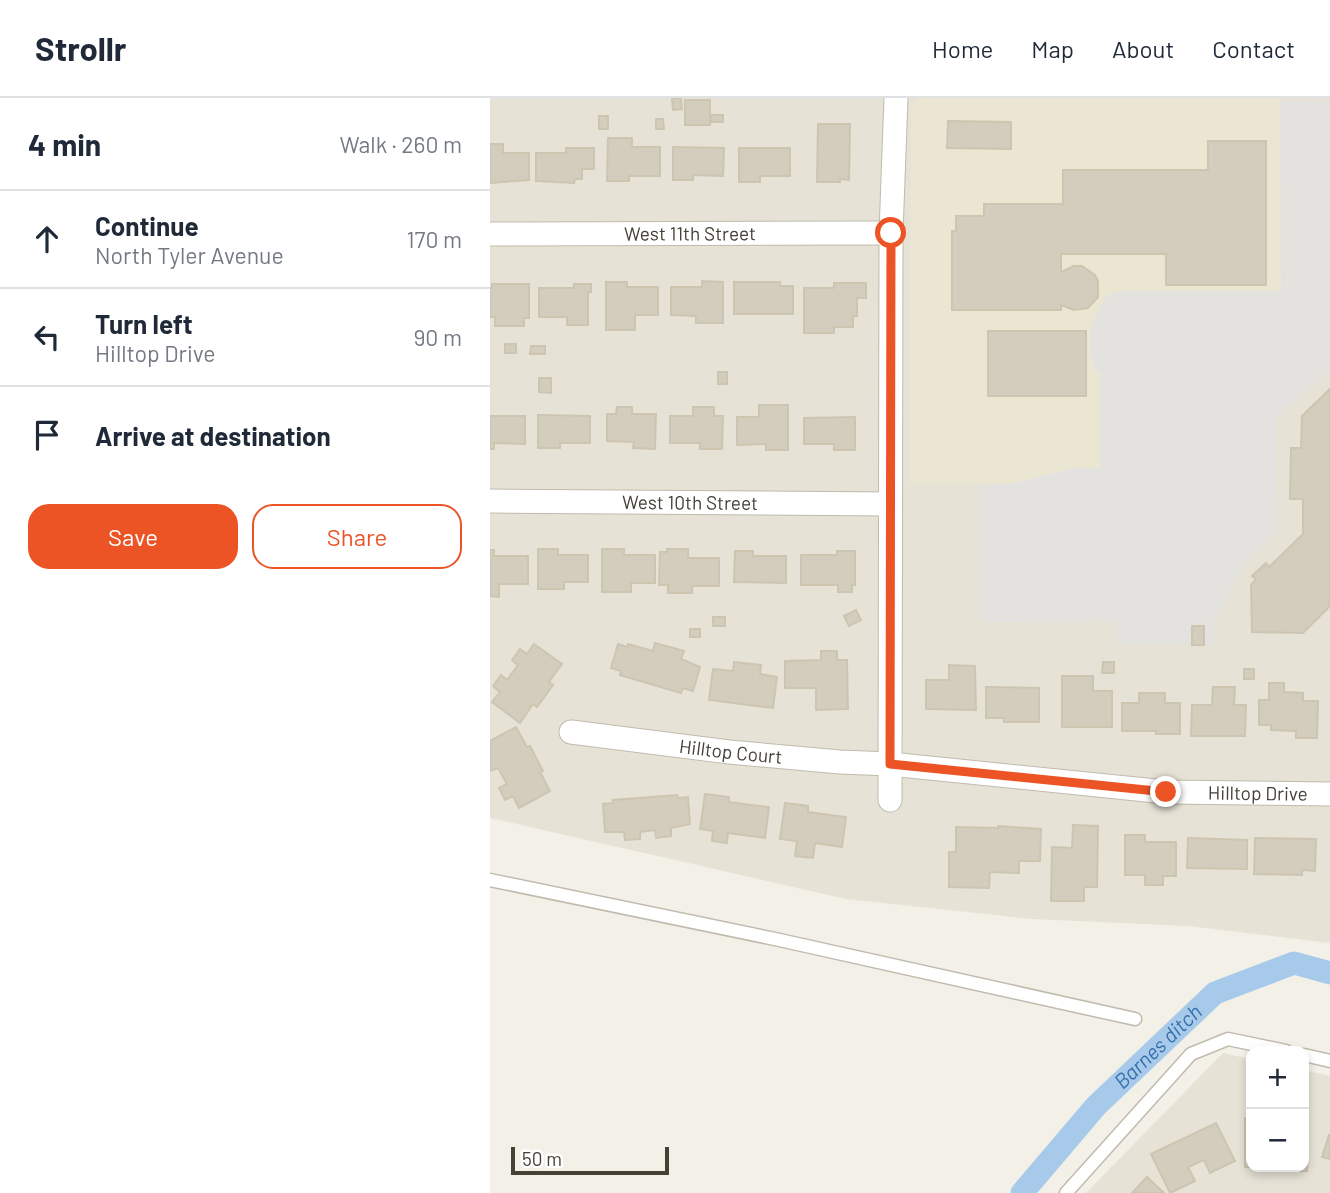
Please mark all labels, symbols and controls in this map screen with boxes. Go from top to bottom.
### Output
text: Strollr [35,28,127,68]
text: Home [932,34,993,63]
text: Map [1031,34,1074,63]
text: About [1112,34,1174,63]
text: Contact [1212,34,1295,63]
text: 4 min [28,126,101,162]
text: Walk · 260 m [340,130,462,158]
text: Continue [95,210,199,241]
route start [875,217,906,248]
icon: ahead [28,220,66,258]
street label: West 11th Street [624,221,756,245]
text: 170 m [406,225,462,253]
text: North Tyler Avenue [95,241,284,269]
text: Turn left [95,308,193,339]
icon: left [28,318,66,356]
text: 90 m [413,323,462,351]
text: Hilltop Drive [95,339,216,367]
icon: arrive [28,416,66,454]
text: Arrive at destination [95,420,331,451]
street label: West 10th Street [622,490,758,514]
button: Save [28,504,238,569]
button: Share [252,504,462,569]
street label: Hilltop Court [678,734,783,768]
route end [1150,776,1181,807]
street label: Hilltop Drive [1208,781,1308,805]
water label: Barnes ditch [1108,998,1206,1093]
map controls [1246,1046,1309,1172]
button: + [1246,1046,1309,1109]
button: − [1246,1109,1309,1172]
scale bar [511,1144,668,1176]
text: 50 m [522,1147,562,1170]

